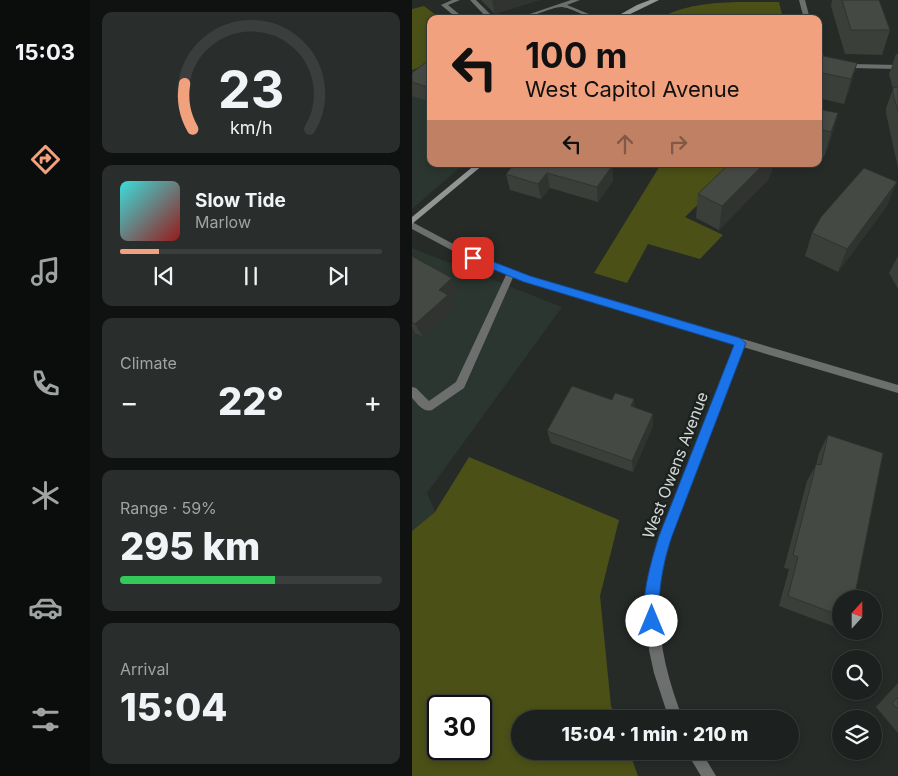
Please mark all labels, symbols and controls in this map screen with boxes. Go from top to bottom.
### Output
text: 100 m [525,34,628,76]
icon: left [442,35,507,100]
text: 15:03 [15,39,75,65]
text: 23 [218,58,284,121]
text: West Capitol Avenue [525,76,740,102]
text: km/h [230,117,272,138]
icon: left [558,130,586,158]
icon: ahead [611,130,639,158]
icon: right [664,130,692,158]
icon: directions [28,142,63,177]
text: Slow Tide [195,189,286,212]
text: Marlow [195,212,251,232]
pin [452,237,494,279]
icon: arrive [459,244,487,272]
icon: music [28,254,63,289]
icon: previous [150,262,178,290]
icon: pause [237,262,265,290]
icon: next [324,262,352,290]
text: Climate [120,353,177,373]
icon: phone [28,366,63,401]
text: 22° [218,378,284,424]
text: − [120,385,139,419]
text: + [363,385,382,419]
street label: West Owens Avenue [638,389,712,541]
icon: climate [28,478,63,513]
text: Range · 59% [120,498,217,518]
text: 295 km [120,523,260,569]
icon: car [28,590,63,625]
north arrow [832,590,882,640]
map controls [832,590,882,760]
position arrow [625,594,677,646]
button: search [832,650,882,700]
text: Arrival [120,659,169,679]
text: 15:04 [120,684,227,730]
speed limit sign: 30 [427,695,492,760]
icon: filters [28,702,63,737]
button: layers [832,710,882,760]
text: 15:04 · 1 min · 210 m [562,723,748,746]

